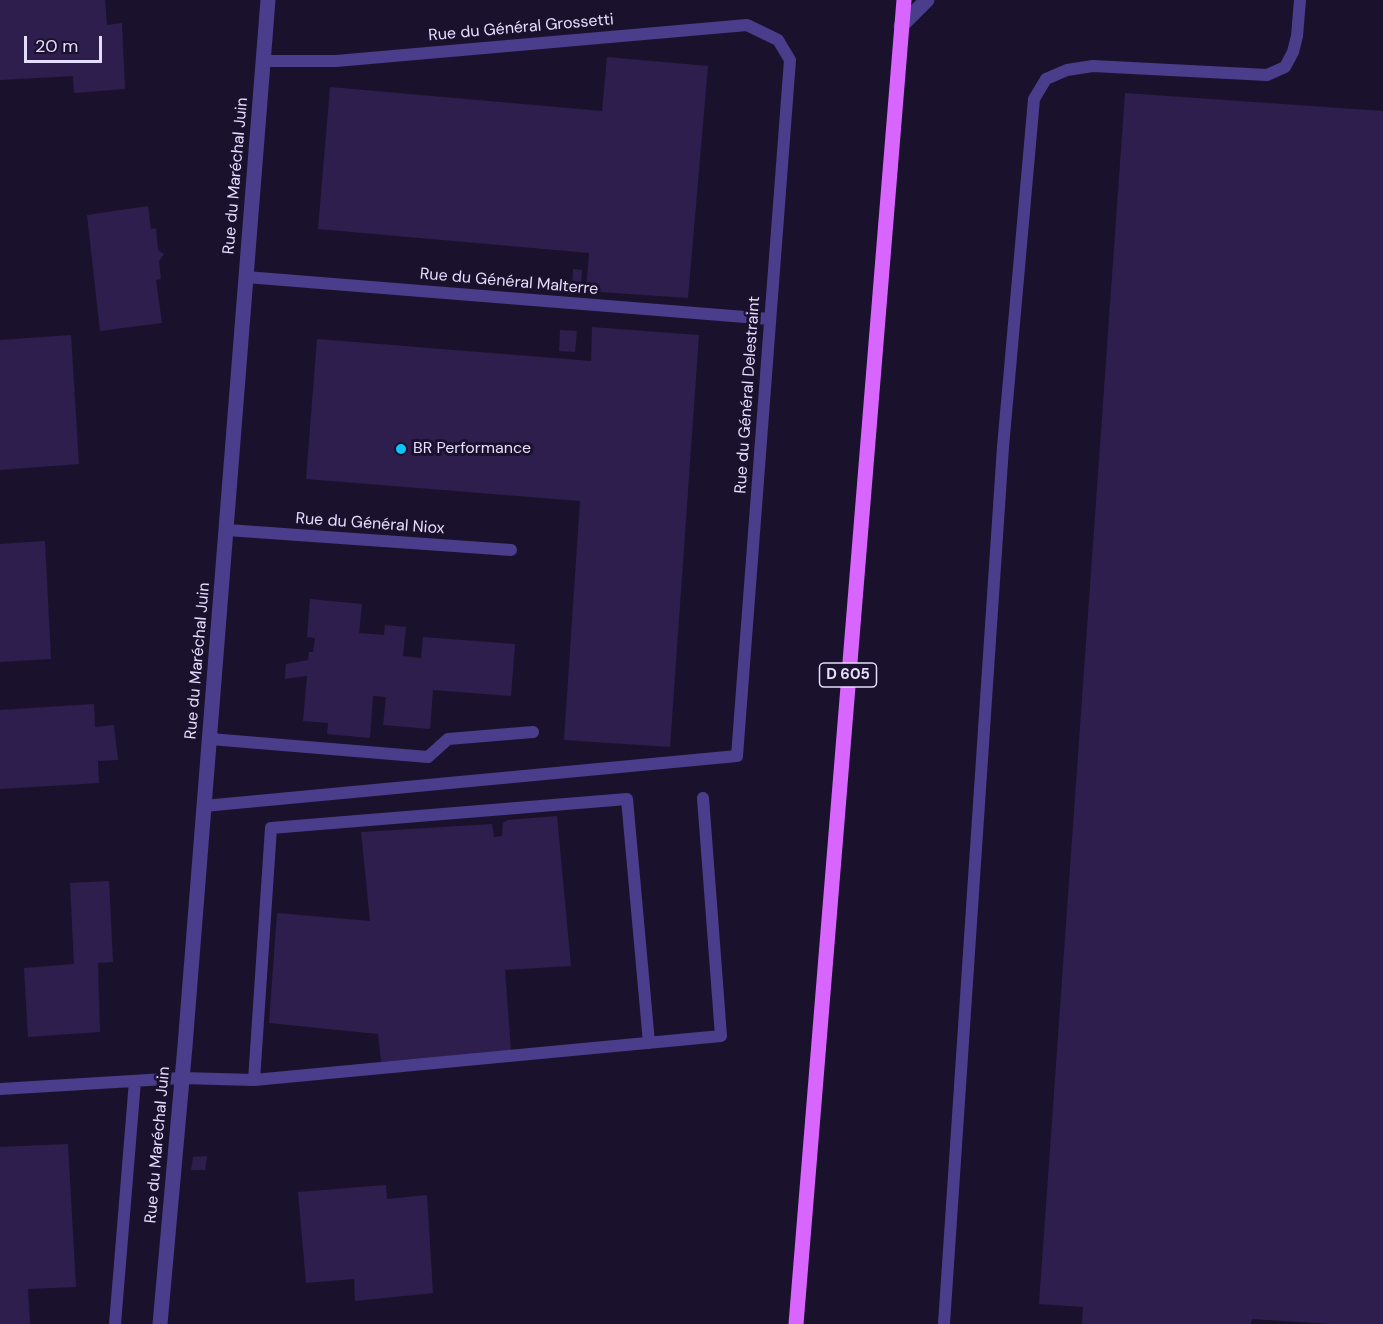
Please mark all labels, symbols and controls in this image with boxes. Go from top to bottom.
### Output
street label: Rue du Général Grossetti [428,10,614,46]
scale bar [27,24,105,62]
text: 20 m [35,34,78,58]
street label: Rue du Maréchal Juin [220,97,252,255]
street label: Rue du Général Malterre [419,265,599,299]
street label: Rue du Général Delestraint [732,296,764,494]
place label: BR Performance [413,439,531,459]
marker: BR Performance [394,442,408,456]
street label: Rue du Général Niox [295,509,445,539]
street label: Rue du Maréchal Juin [182,582,214,740]
road number: D 605 [820,663,876,687]
street label: Rue du Maréchal Juin [142,1066,174,1224]

